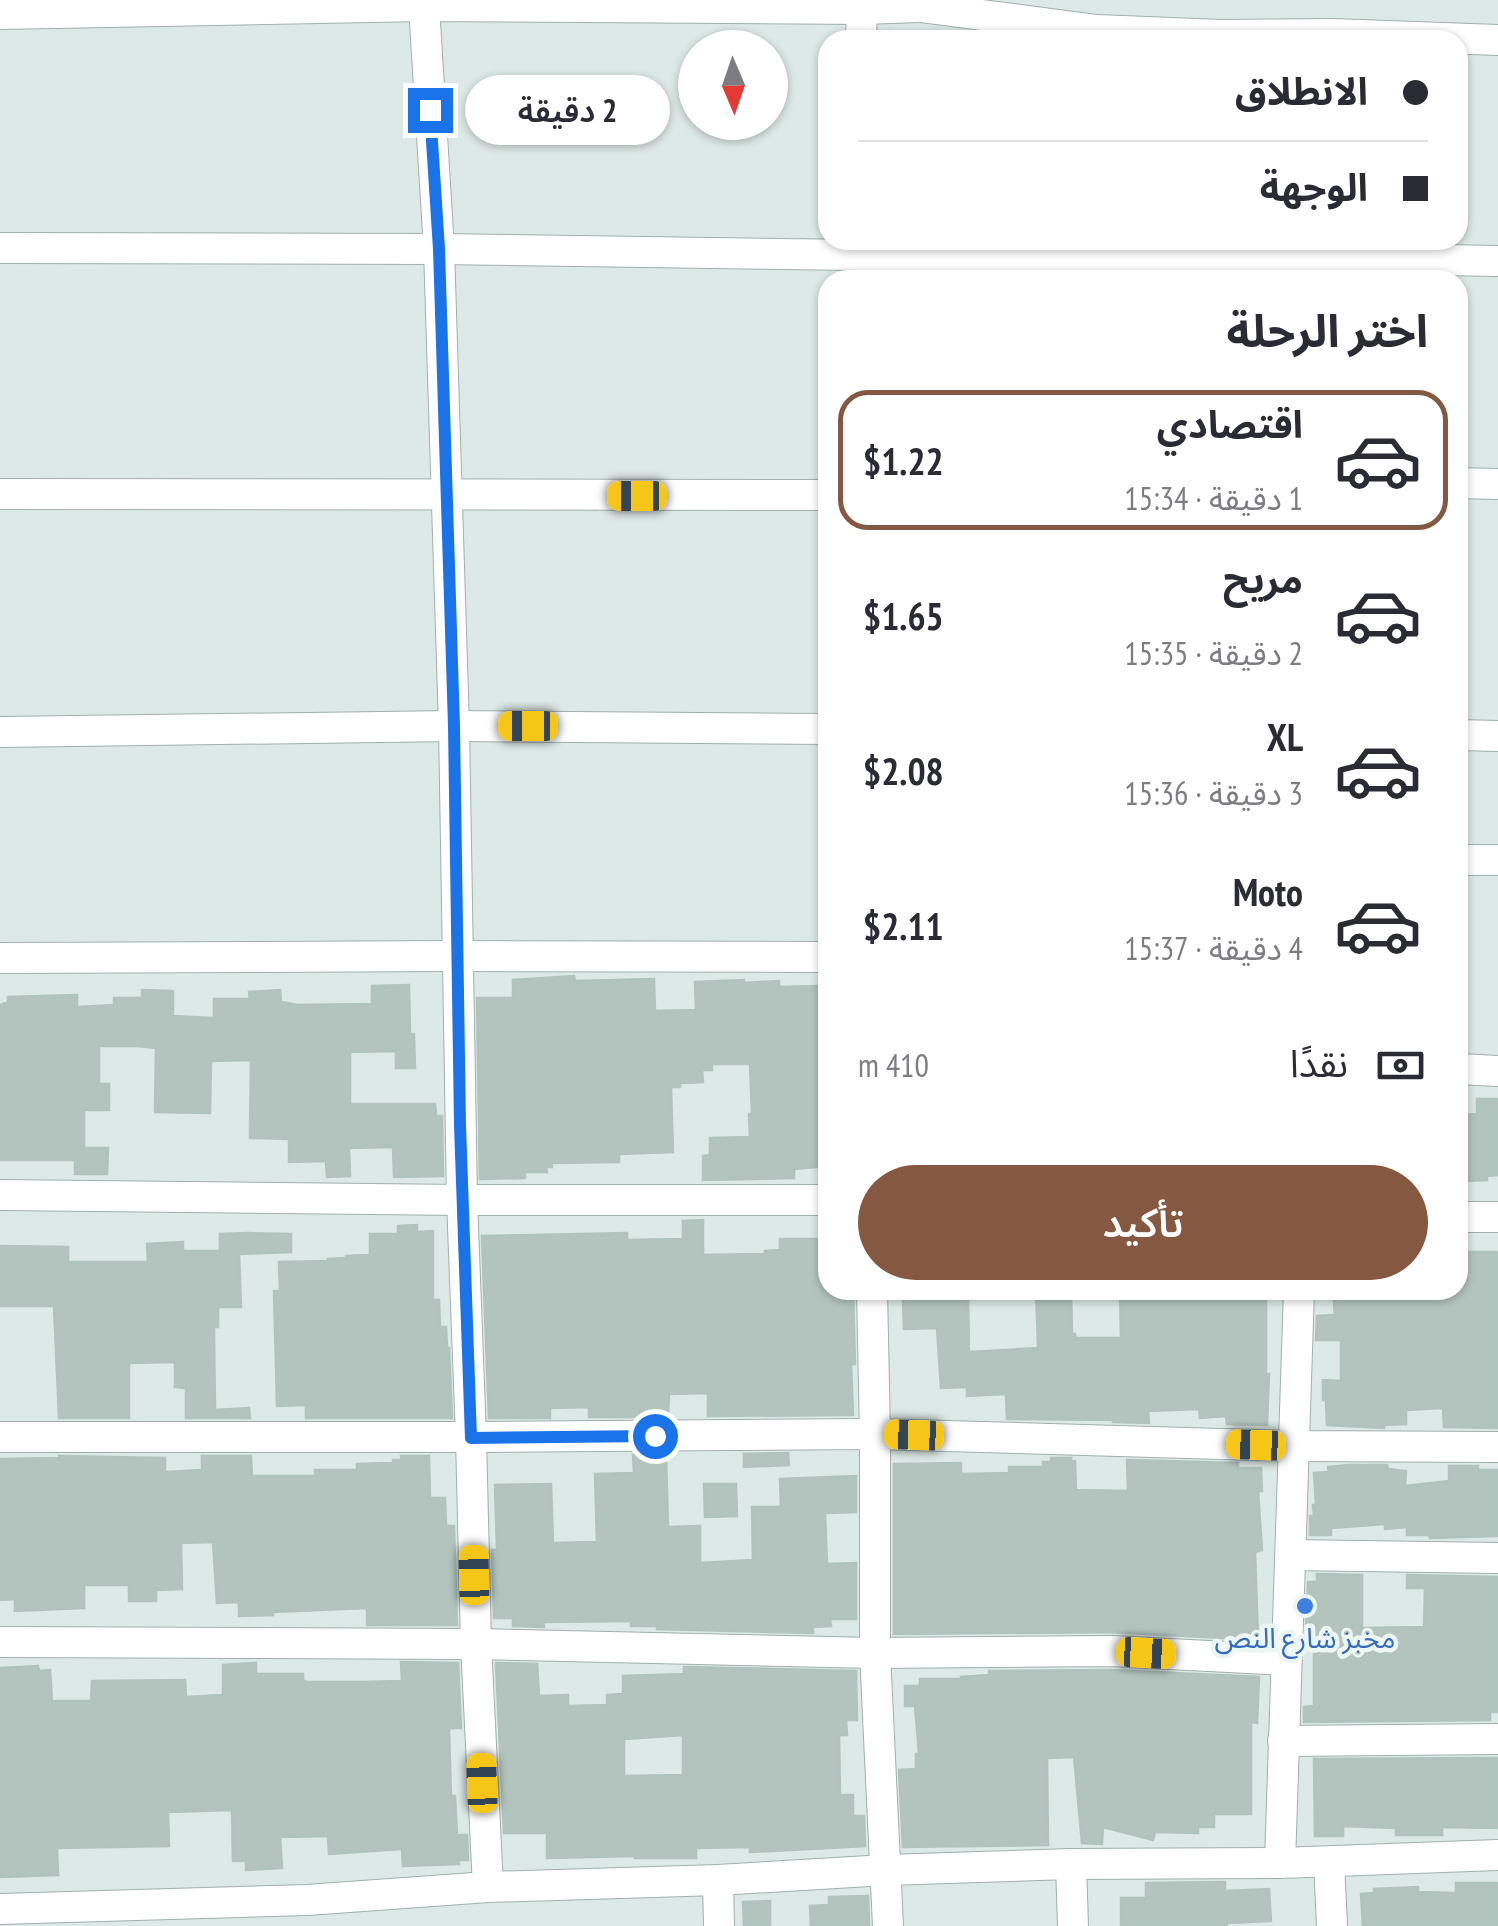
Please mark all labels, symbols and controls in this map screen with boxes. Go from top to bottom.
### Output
north arrow [678,30,788,140]
map controls [678,30,788,140]
text: الانطلاق [1235,66,1368,115]
callout: 2 دقيقة [465,75,670,145]
route end [408,88,453,133]
text: 2 دقيقة [518,89,617,131]
text: الوجهة [1260,162,1368,211]
text: اختر الرحلة [1227,301,1428,359]
text: اقتصادي [1157,399,1303,448]
icon: car [1333,415,1423,505]
text: $1.22 [863,436,944,485]
text: 1 دقيقة · 15:34 [1124,477,1303,519]
car [607,481,667,511]
text: مريح [1223,554,1303,603]
icon: car [1333,570,1423,660]
text: $1.65 [863,591,944,640]
text: 2 دقيقة · 15:35 [1124,632,1303,674]
car [498,711,558,741]
text: XL [1267,712,1303,761]
icon: car [1333,725,1423,815]
text: $2.08 [863,746,944,795]
text: 3 دقيقة · 15:36 [1124,772,1303,814]
text: Moto [1233,867,1303,916]
icon: car [1333,880,1423,970]
text: $2.11 [863,901,944,950]
text: 4 دقيقة · 15:37 [1124,927,1303,969]
text: نقدًا [1290,1038,1348,1087]
icon: cash [1373,1038,1428,1093]
text: 410 m [858,1044,929,1086]
button: تأكيد [858,1165,1428,1280]
route start [633,1414,678,1459]
car [883,1419,945,1451]
car [1225,1429,1287,1461]
car [458,1545,490,1605]
marker: مخبز شارع النص [1294,1595,1316,1617]
place label: مخبز شارع النص [1214,1619,1396,1659]
car [1115,1636,1177,1670]
car [466,1752,498,1814]

